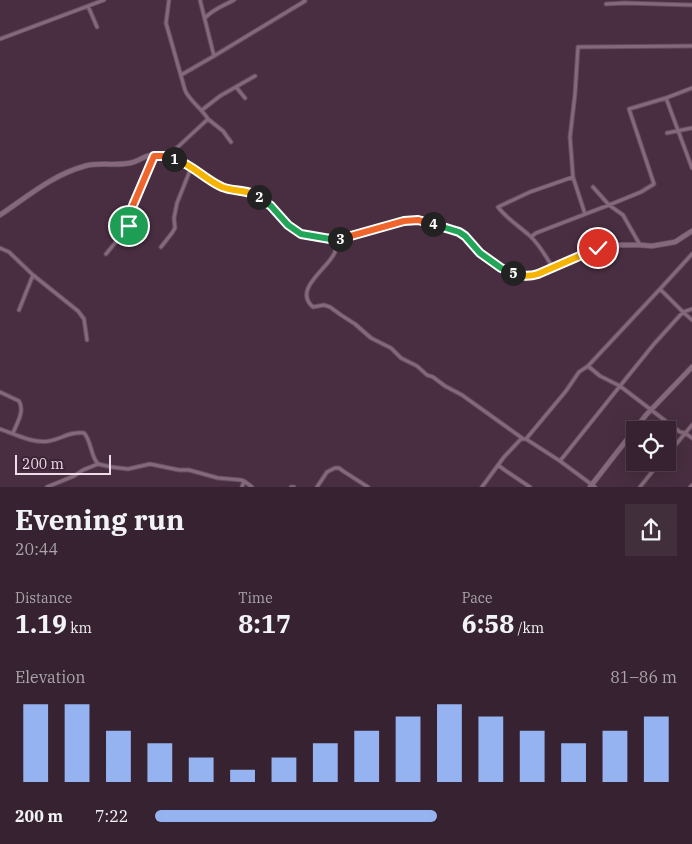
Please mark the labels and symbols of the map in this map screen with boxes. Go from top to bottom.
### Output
pin: 1 [162,146,186,172]
pin: 2 [246,184,272,210]
pin [108,205,150,247]
pin: 4 [420,212,446,236]
pin: 3 [328,226,352,252]
pin [577,227,619,269]
pin: 5 [500,260,526,286]
scale bar [15,452,111,475]

